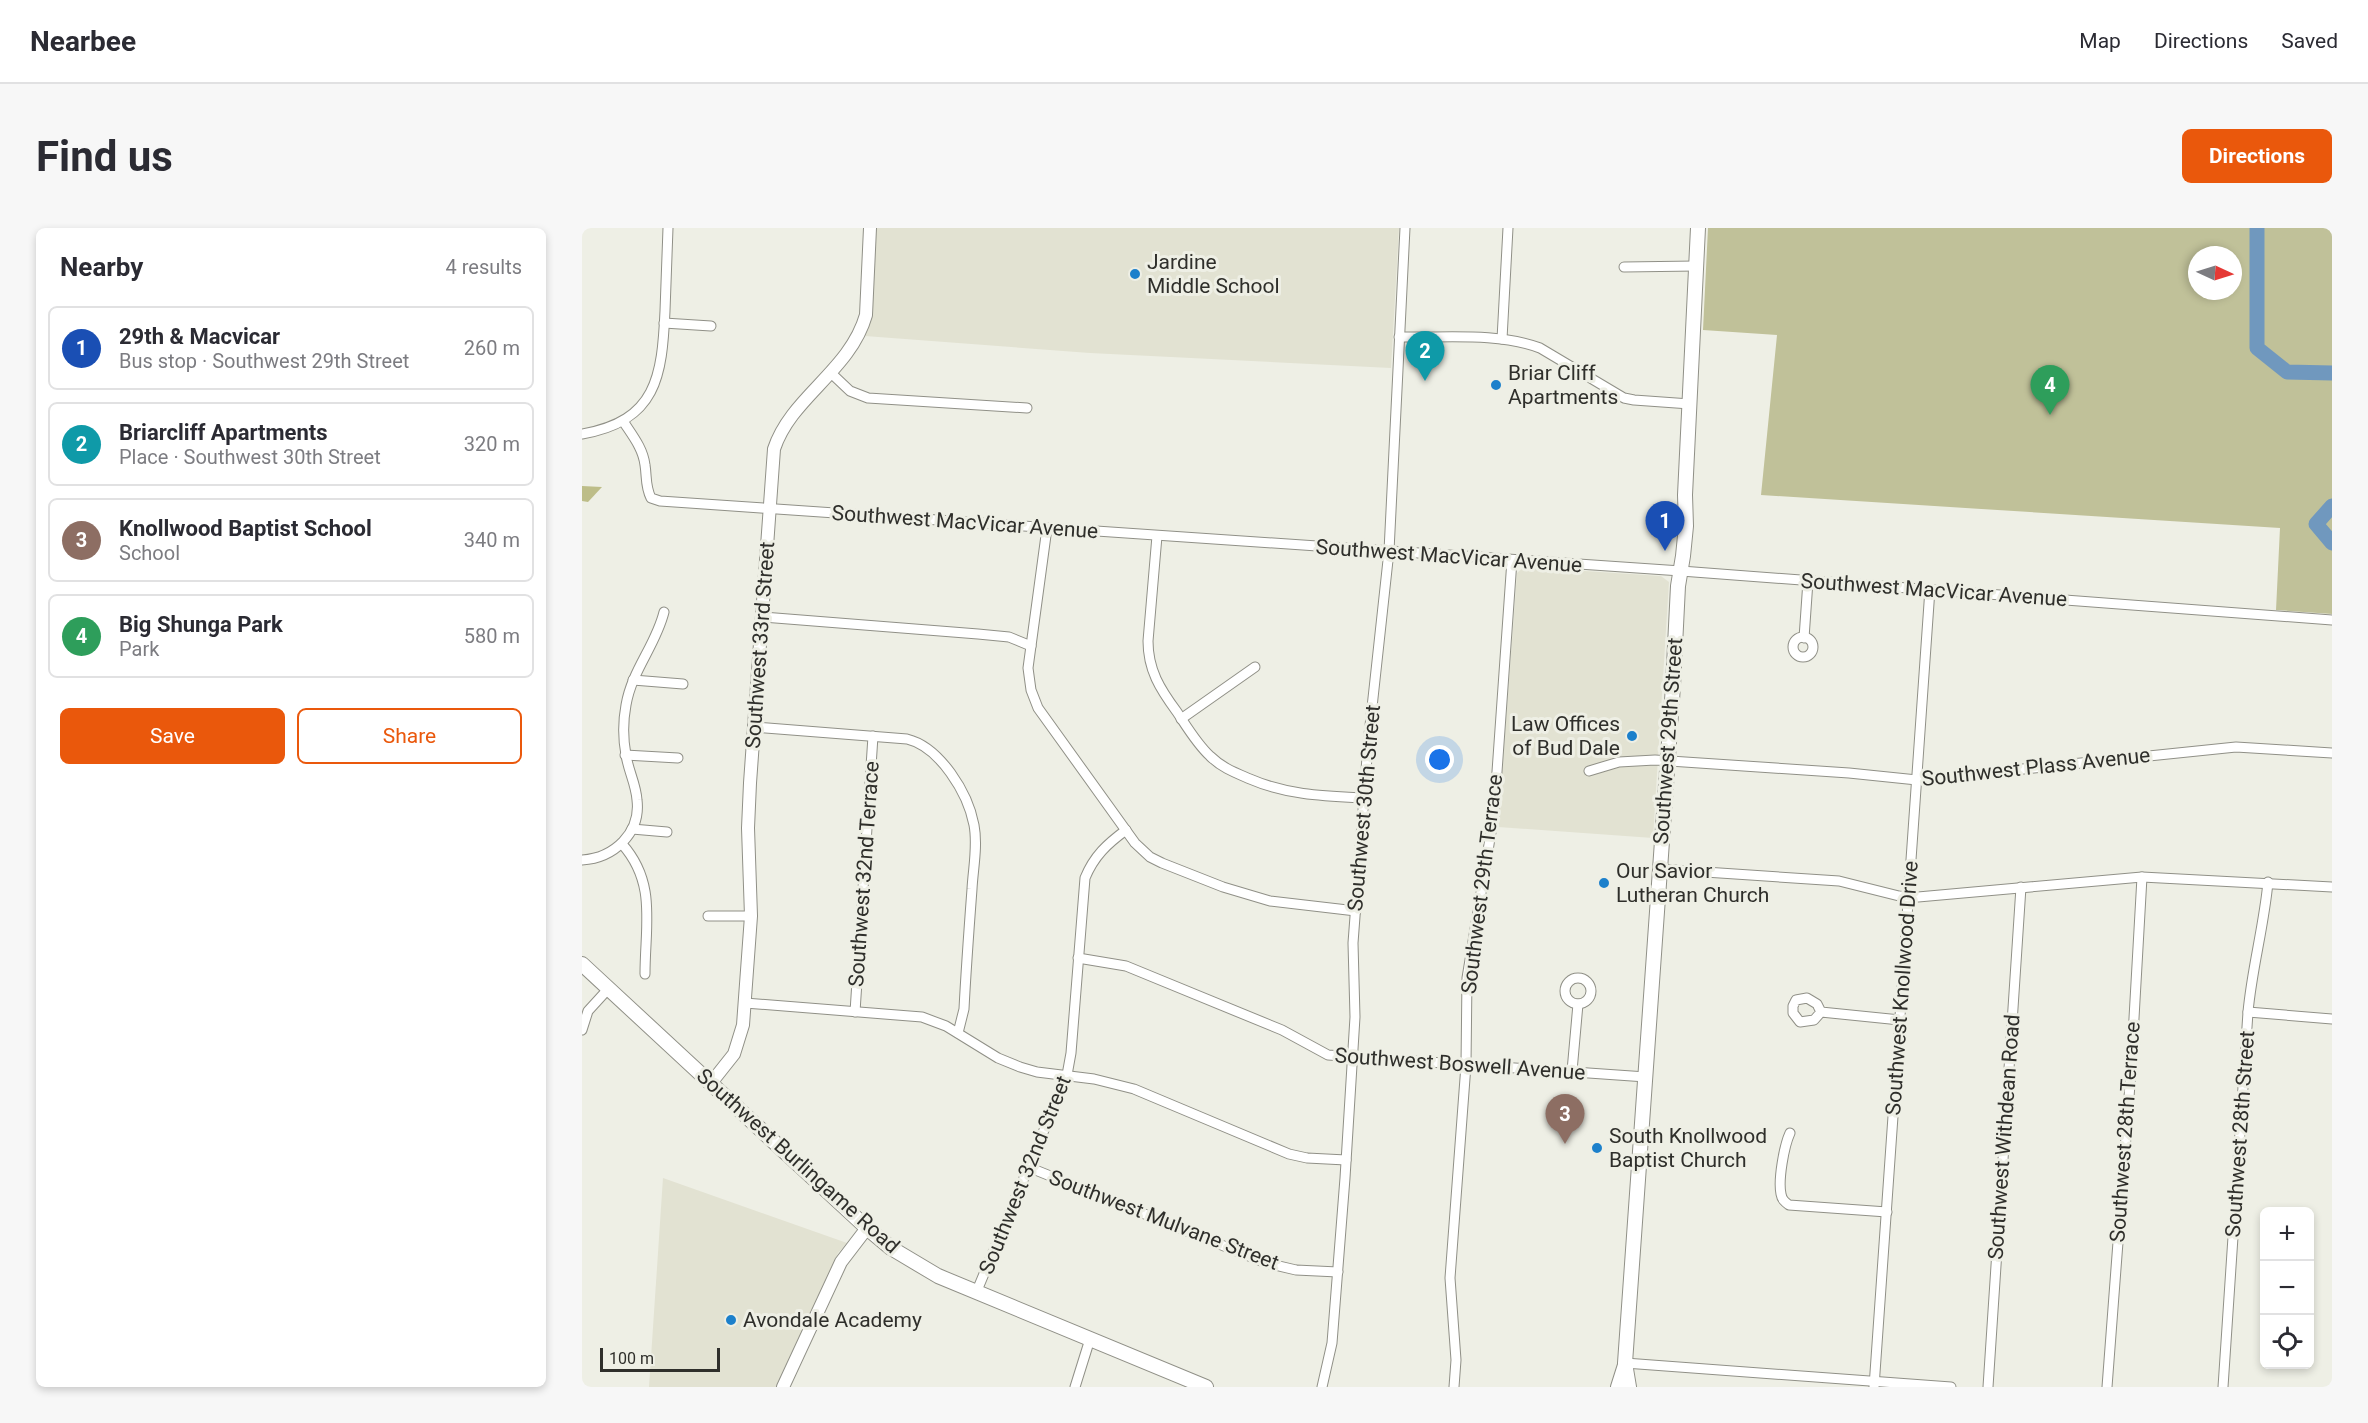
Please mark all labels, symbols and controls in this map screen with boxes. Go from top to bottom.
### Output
text: Nearbee [30,25,136,58]
text: Map [2079,29,2121,53]
text: Directions [2154,29,2248,53]
text: Saved [2281,29,2338,53]
button: Directions [2182,129,2332,183]
text: Find us [36,132,173,181]
north arrow [2188,246,2242,300]
place label: Jardine Middle School [1147,250,1280,298]
text: Nearby [60,252,143,282]
text: 4 results [446,255,522,279]
marker: Jardine Middle School [1128,267,1142,281]
text: 29th & Macvicar [119,324,280,349]
pin: 2 [1406,332,1444,381]
text: 1 [76,336,87,360]
text: 260 m [464,336,520,360]
text: Bus stop · Southwest 29th Street [119,349,409,373]
place label: Briar Cliff Apartments [1508,361,1618,409]
pin: 4 [2030,366,2070,415]
marker: Briar Cliff Apartments [1489,378,1503,392]
text: Briarcliff Apartments [119,420,328,445]
text: 2 [76,432,87,456]
text: 320 m [464,432,520,456]
text: Place · Southwest 30th Street [119,445,381,469]
street label: Southwest MacVicar Avenue [831,501,1099,543]
pin: 1 [1646,502,1684,551]
text: Knollwood Baptist School [119,516,372,541]
text: 3 [76,528,87,552]
text: 340 m [464,528,520,552]
street label: Southwest MacVicar Avenue [1315,535,1583,577]
text: School [119,541,180,565]
street label: Southwest 33rd Street [741,541,779,749]
street label: Southwest MacVicar Avenue [1800,569,2068,611]
text: Big Shunga Park [119,612,283,637]
text: 4 [76,624,87,648]
text: 580 m [464,624,520,648]
text: Park [119,637,159,661]
street label: Southwest 29th Street [1649,637,1687,845]
street label: Southwest 30th Street [1343,704,1385,912]
button: Save [60,708,285,764]
button: Share [297,708,522,764]
place label: Law Offices of Bud Dale [1511,712,1620,760]
marker: Law Offices of Bud Dale [1625,729,1639,743]
street label: Southwest Plass Avenue [1921,743,2151,791]
your location [1425,745,1454,774]
street label: Southwest 32nd Terrace [844,760,884,988]
street label: Southwest 29th Terrace [1457,773,1507,995]
place label: Our Savior Lutheran Church [1616,859,1769,907]
street label: Southwest Knollwood Drive [1881,860,1923,1116]
marker: Our Savior Lutheran Church [1597,876,1611,890]
street label: Southwest Withdean Road [1983,1014,2025,1260]
street label: Southwest 28th Terrace [2105,1021,2145,1243]
street label: Southwest 28th Street [2221,1030,2259,1238]
street label: Southwest Boswell Avenue [1334,1043,1586,1085]
street label: Southwest Burlingame Road [692,1064,904,1258]
street label: Southwest 32nd Street [974,1072,1076,1278]
pin: 3 [1546,1094,1584,1144]
place label: South Knollwood Baptist Church [1609,1124,1767,1172]
marker: South Knollwood Baptist Church [1590,1141,1604,1155]
street label: Southwest Mulvane Street [1046,1165,1282,1275]
map controls [2260,1207,2314,1369]
button: + [2260,1207,2314,1261]
button: − [2260,1261,2314,1315]
place label: Avondale Academy [743,1308,922,1332]
marker: Avondale Academy [724,1313,738,1327]
button: locate [2260,1315,2314,1369]
scale bar [600,1345,720,1372]
text: 100 m [609,1349,654,1368]

